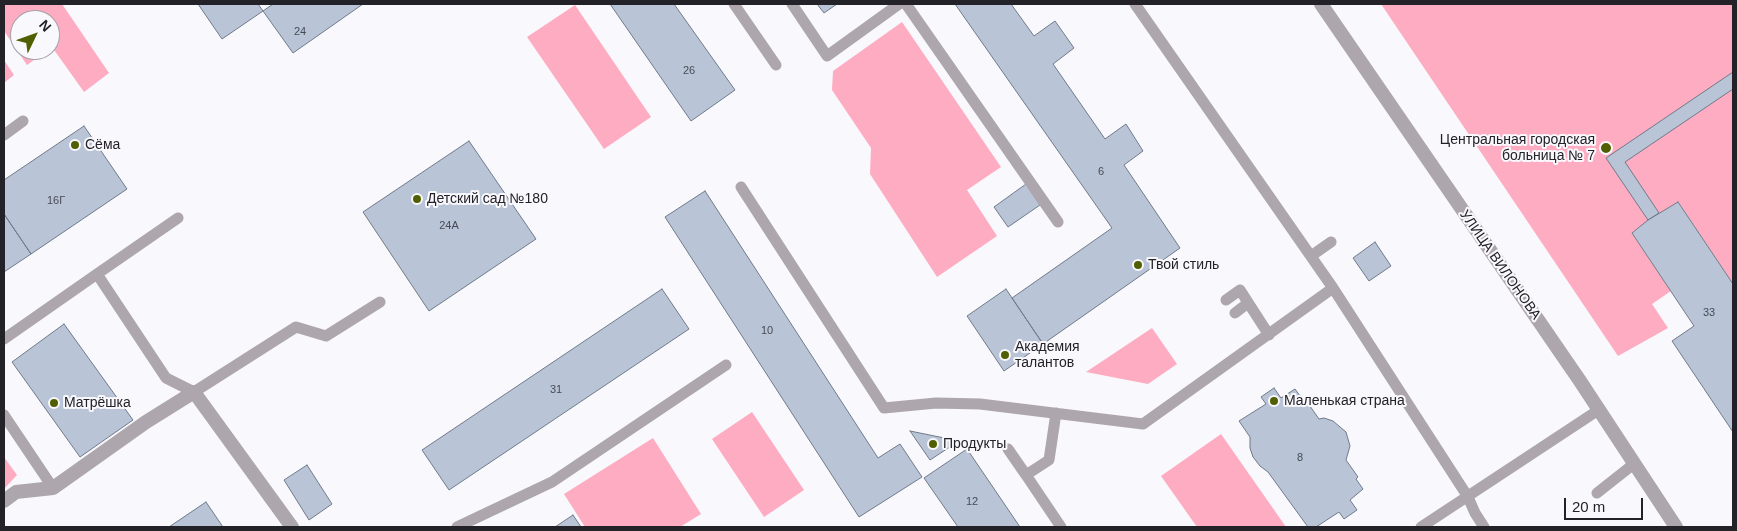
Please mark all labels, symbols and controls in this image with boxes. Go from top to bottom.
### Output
north arrow [10,10,60,60]
text: N [36,17,55,35]
house number: 24 [294,25,306,39]
house number: 26 [683,64,695,78]
place label: Центральная городская больница № 7 [1440,132,1595,164]
place label: Сёма [85,137,120,153]
marker: Сёма [69,139,81,151]
marker: Центральная городская больница № 7 [1599,141,1613,155]
house number: 6 [1098,165,1104,179]
place label: Детский сад №180 [427,191,548,207]
marker: Детский сад №180 [411,193,423,205]
house number: 16Г [47,194,65,208]
street label: УЛИЦА ВИЛОНОВА [1456,207,1544,323]
house number: 24А [439,219,459,233]
place label: Твой стиль [1148,257,1219,273]
marker: Твой стиль [1132,259,1144,271]
house number: 33 [1703,306,1715,320]
house number: 10 [761,324,773,338]
place label: Академия талантов [1015,339,1080,372]
marker: Академия талантов [999,349,1011,361]
house number: 31 [550,383,562,397]
place label: Маленькая страна [1284,393,1405,409]
place label: Матрёшка [64,395,131,411]
marker: Маленькая страна [1268,395,1280,407]
marker: Матрёшка [48,397,60,409]
place label: Продукты [943,436,1006,452]
marker: Продукты [927,438,939,450]
house number: 8 [1297,451,1303,465]
scale bar [1567,488,1646,520]
house number: 12 [966,495,978,509]
text: 20 m [1572,498,1605,515]

